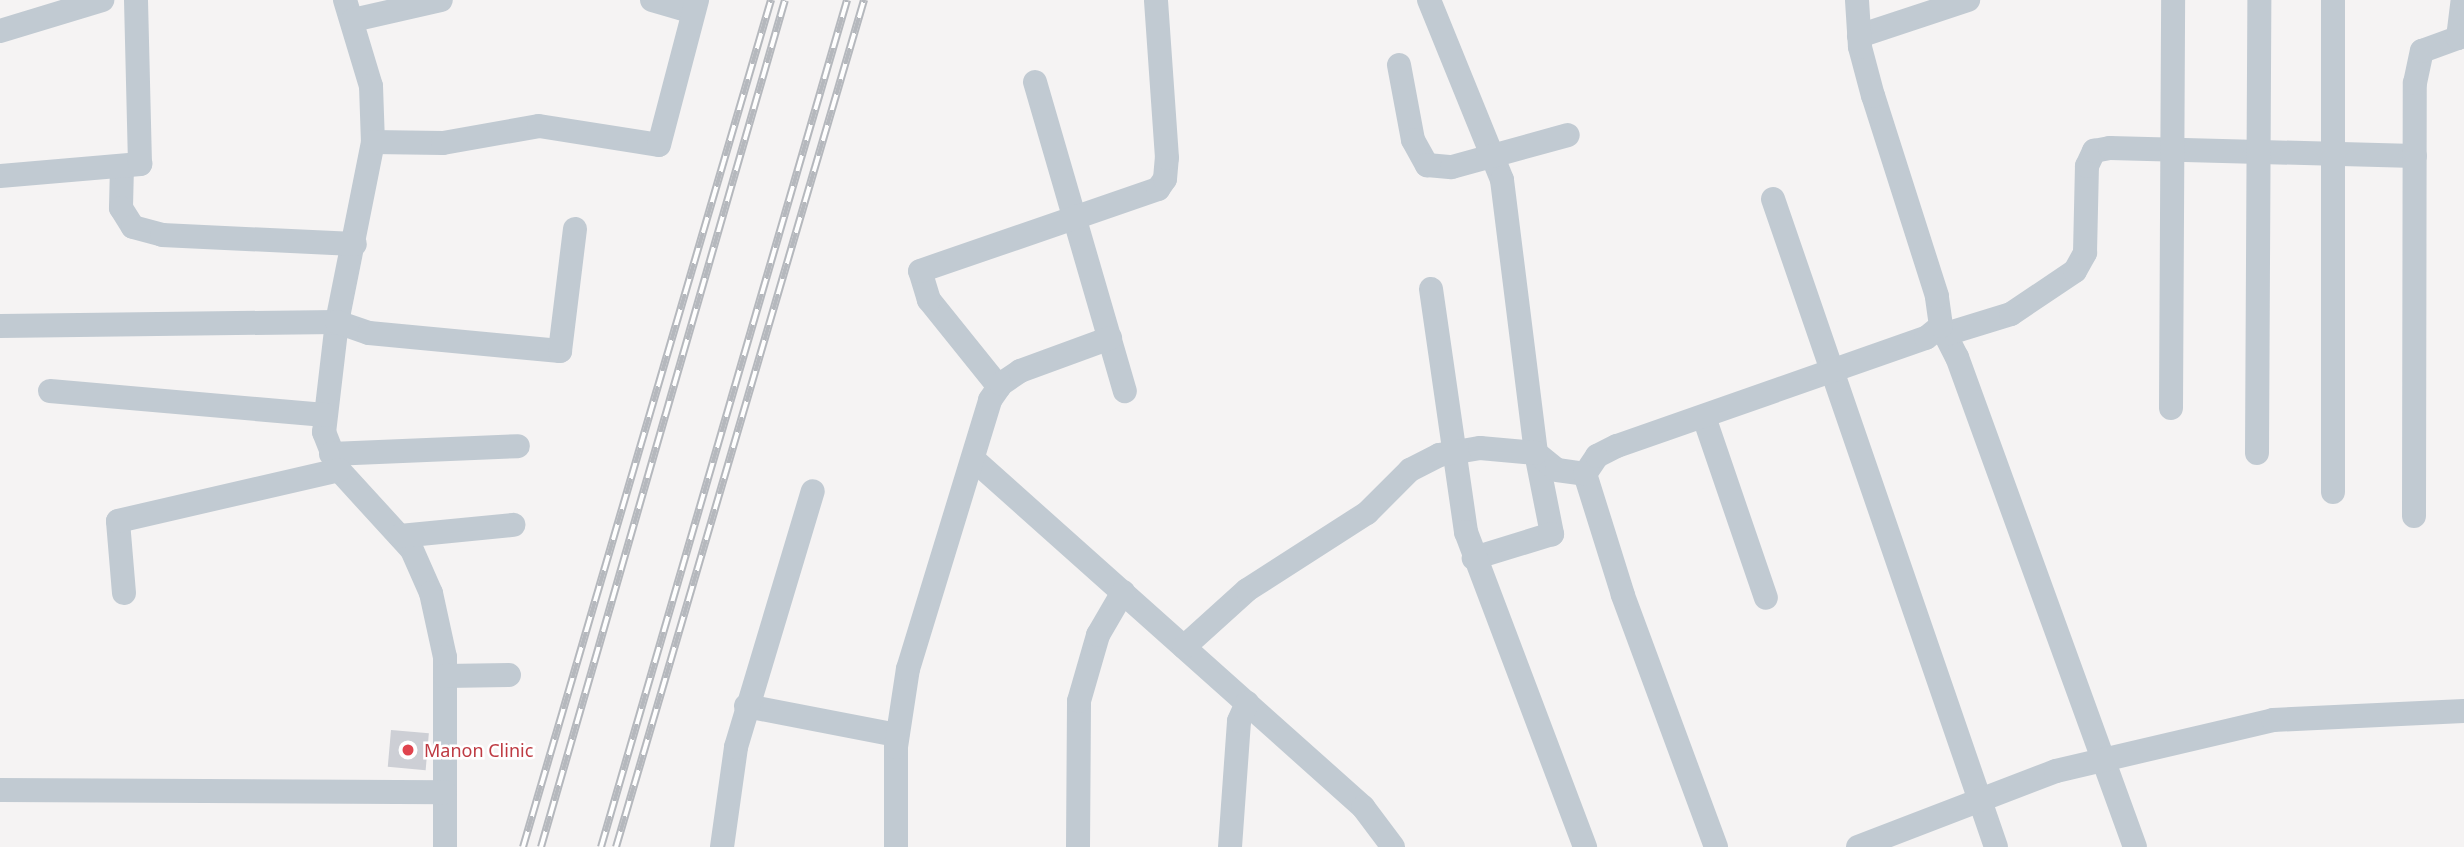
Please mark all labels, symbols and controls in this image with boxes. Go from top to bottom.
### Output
place label: Manon Clinic [424,739,533,761]
marker: Manon Clinic [398,740,418,760]

